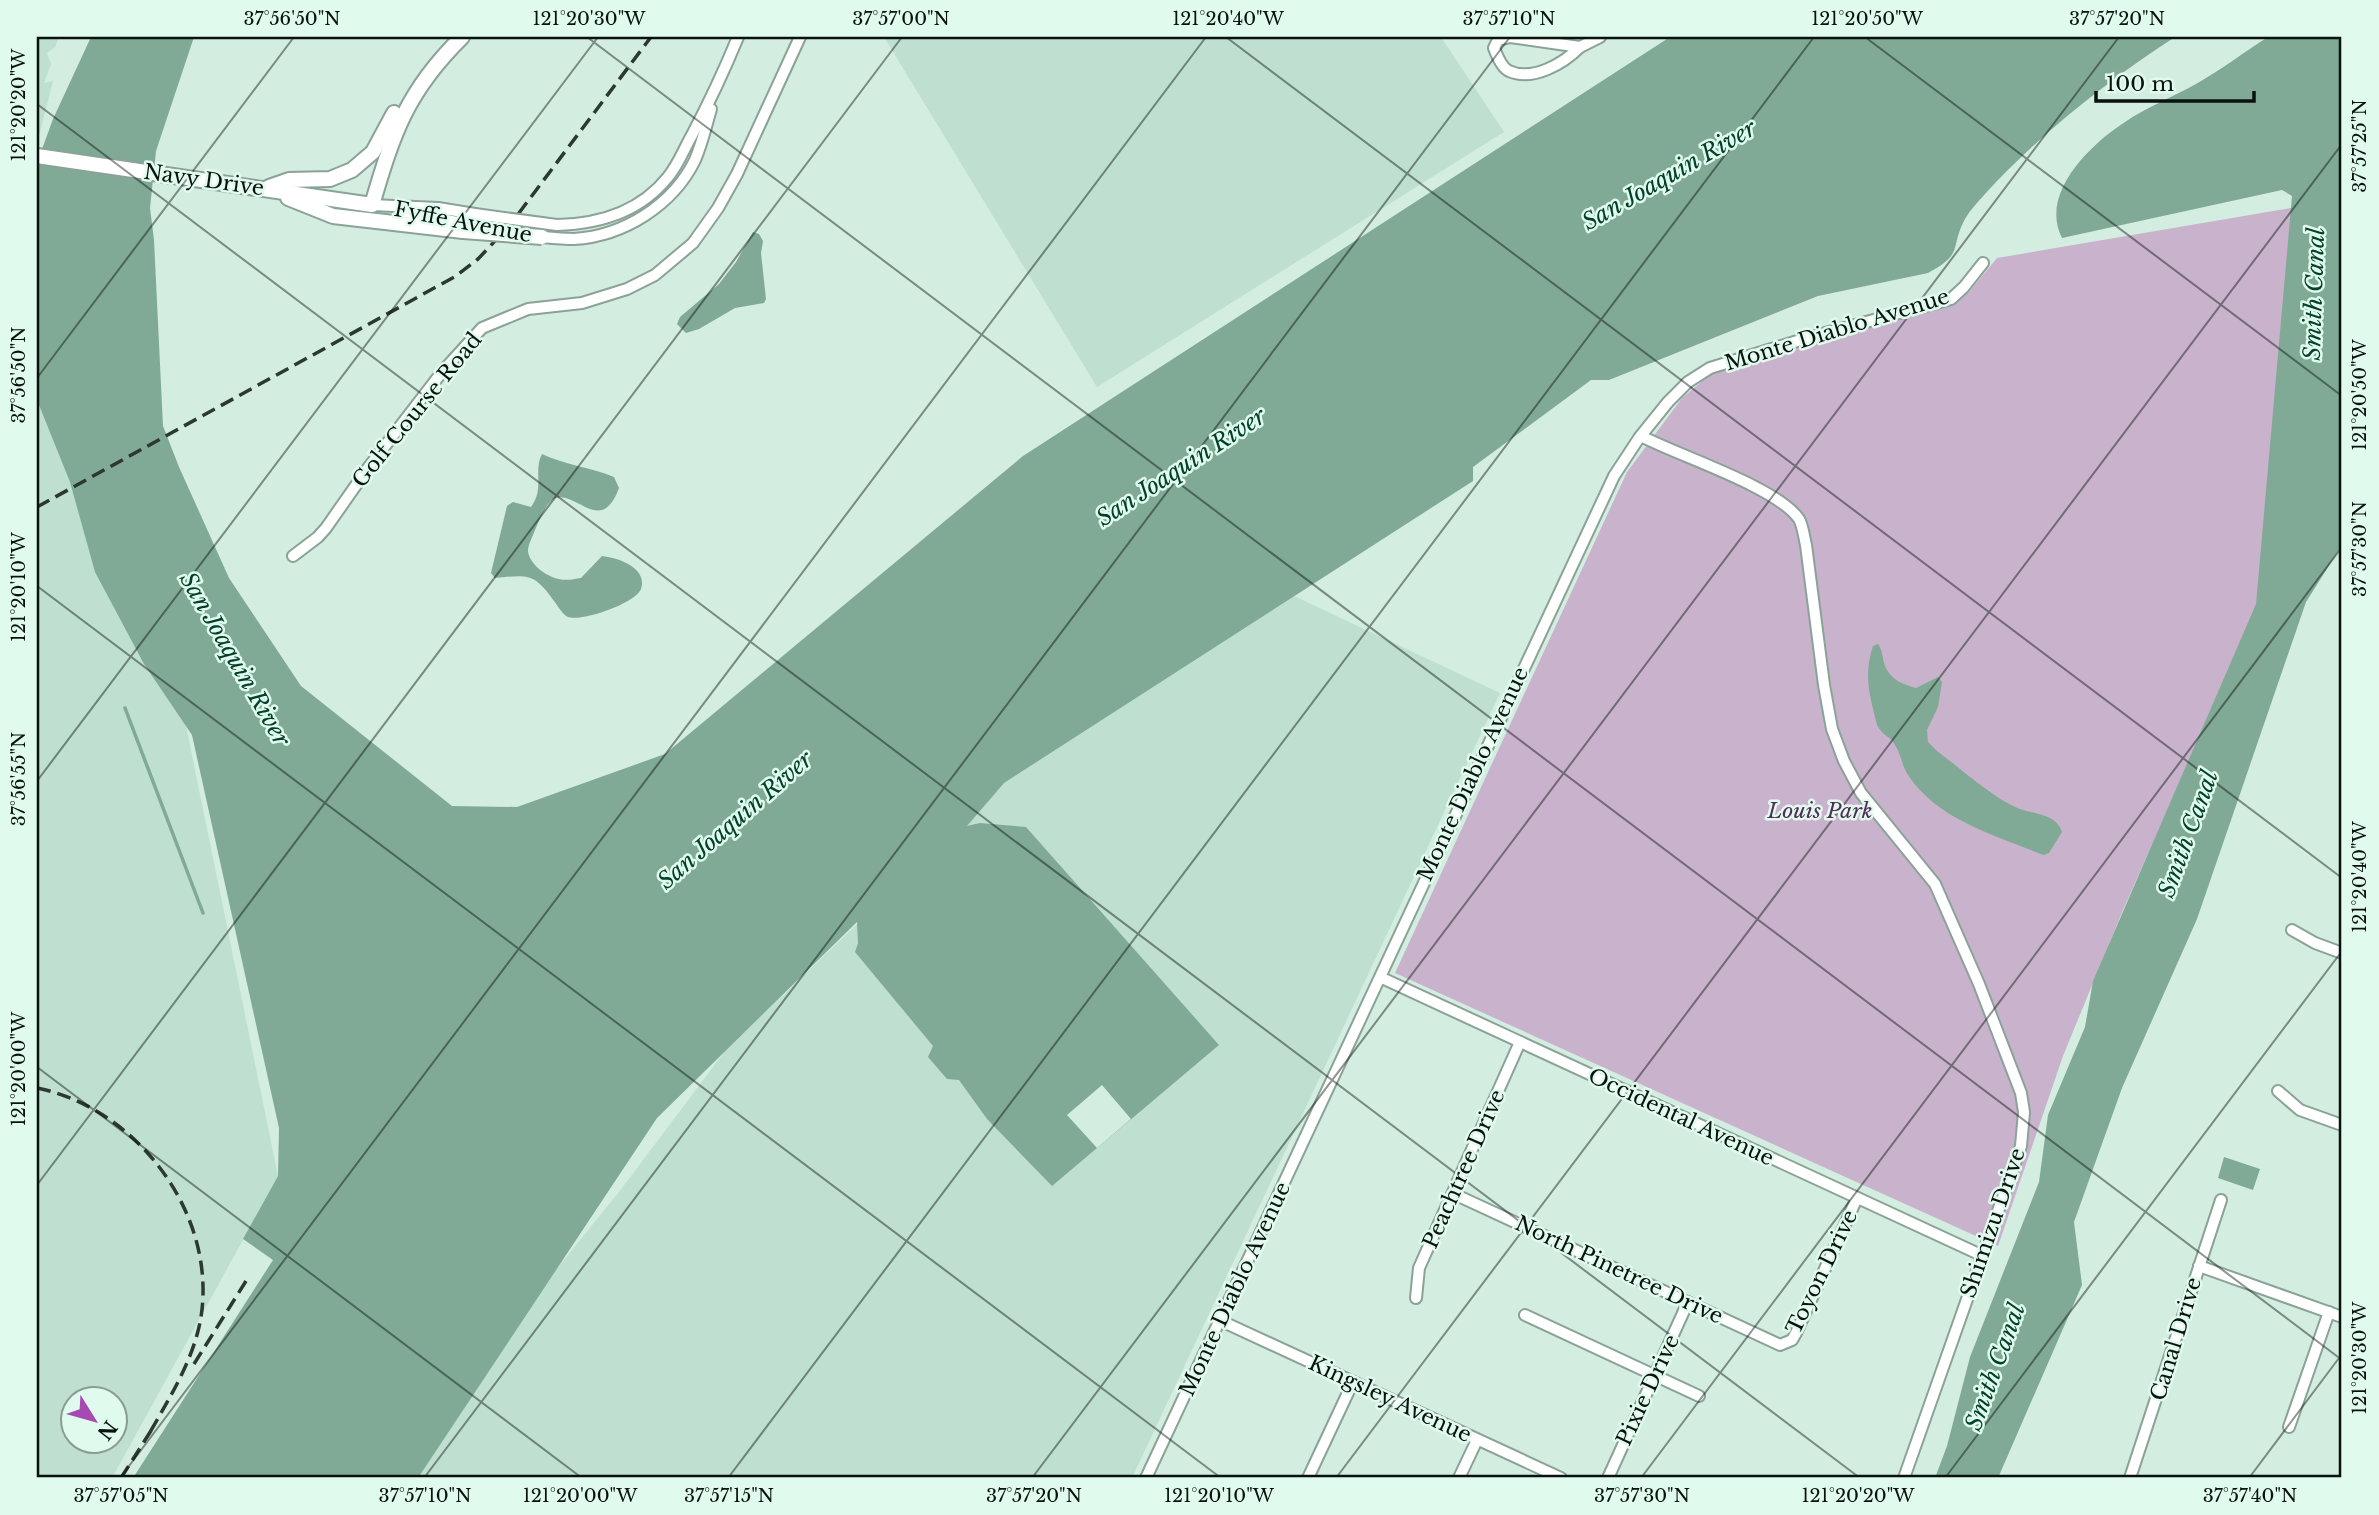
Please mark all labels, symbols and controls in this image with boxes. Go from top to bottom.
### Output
text: 37°56'50"N [243,8,341,30]
text: 121°20'30"W [533,8,646,30]
text: 37°57'00"N [852,8,950,30]
text: 121°20'40"W [1172,8,1285,30]
text: 37°57'10"N [1463,8,1555,30]
text: 121°20'50"W [1811,8,1924,30]
text: 37°57'20"N [2069,8,2165,30]
text: 121°20'20"W [8,48,30,161]
scale bar [2096,60,2253,104]
text: 100 m [2106,71,2174,97]
text: 37°57'25"N [2349,99,2371,193]
water label: San Joaquin River [1577,113,1762,236]
street label: Navy Drive [142,159,266,201]
street label: Fyffe Avenue [392,196,534,248]
water label: Smith Canal [2298,226,2330,361]
street label: Monte Diablo Avenue [1722,283,1952,377]
text: 37°56'50"N [8,326,30,424]
street label: Golf Course Road [347,327,487,493]
text: 121°20'50"W [2349,338,2371,451]
water label: San Joaquin River [1091,401,1272,532]
text: 37°57'30"N [2349,501,2371,597]
text: 121°20'10"W [8,531,30,642]
water label: San Joaquin River [174,567,297,752]
street label: Monte Diablo Avenue [1412,663,1534,885]
text: 37°56'55"N [8,732,30,826]
water label: San Joaquin River [652,744,819,895]
water label: Smith Canal [2152,766,2224,901]
park label: Louis Park [1767,798,1873,824]
text: 121°20'40"W [2349,820,2371,933]
text: 121°20'00"W [8,1011,30,1126]
street label: Occidental Avenue [1584,1063,1778,1171]
street label: Peachtree Drive [1417,1086,1511,1252]
street label: Shimizu Drive [1955,1145,2031,1301]
street label: Monte Diablo Avenue [1174,1178,1296,1400]
street label: Toyon Drive [1781,1206,1863,1338]
street label: North Pinetree Drive [1511,1210,1727,1330]
street label: Canal Drive [2145,1274,2207,1404]
water label: Smith Canal [1959,1299,2031,1434]
text: 121°20'30"W [2349,1301,2371,1414]
street label: Pixie Drive [1611,1330,1685,1450]
street label: Kingsley Avenue [1304,1350,1476,1448]
north arrow [60,1386,130,1456]
text: N [93,1416,122,1444]
text: 37°57'05"N [73,1485,169,1507]
text: 37°57'10"N [379,1485,471,1507]
text: 121°20'00"W [523,1485,638,1507]
text: 37°57'15"N [684,1485,774,1507]
text: 37°57'20"N [986,1485,1082,1507]
text: 121°20'10"W [1164,1485,1275,1507]
text: 37°57'30"N [1594,1485,1690,1507]
text: 121°20'20"W [1802,1485,1915,1507]
text: 37°57'40"N [2203,1485,2297,1507]

